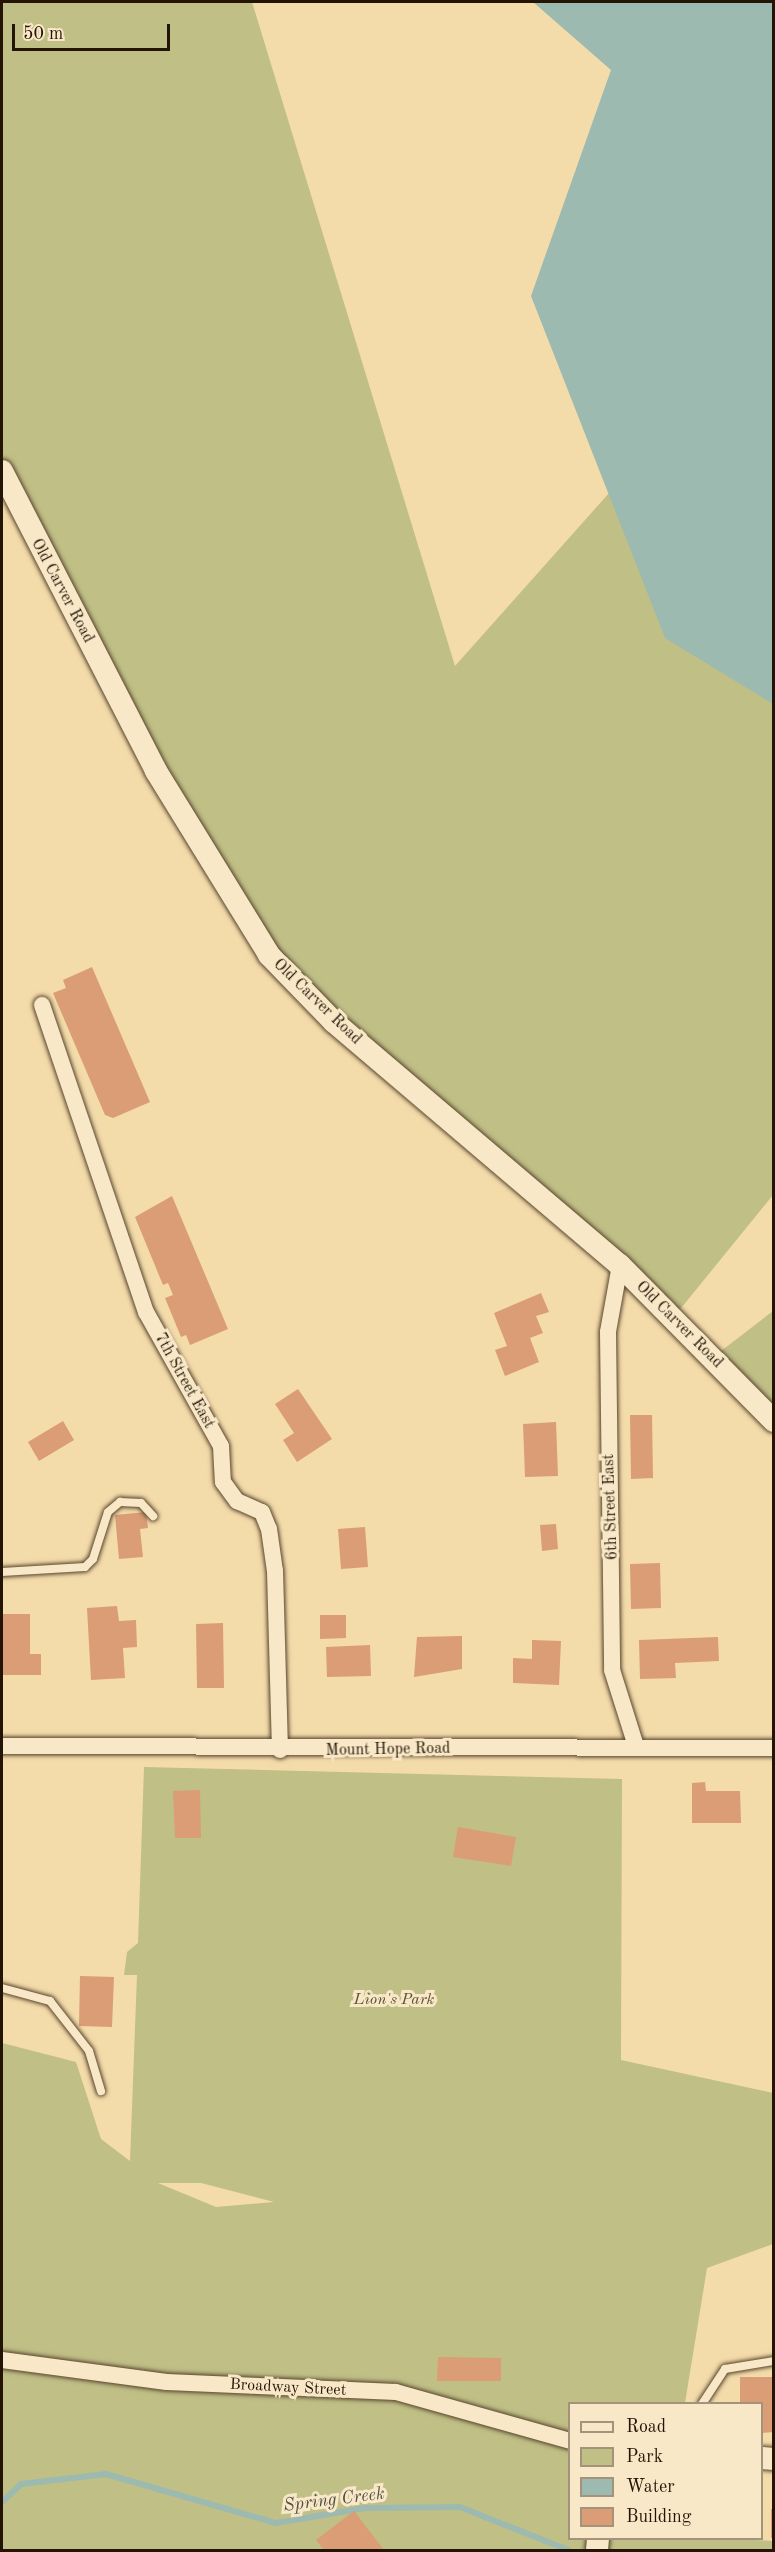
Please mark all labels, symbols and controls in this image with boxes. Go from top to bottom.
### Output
scale bar [15,12,172,50]
text: 50 m [23,25,63,43]
street label: Old Carver Road [26,536,98,646]
street label: Old Carver Road [269,955,365,1049]
street label: Old Carver Road [631,1277,727,1373]
street label: 7th Street East [150,1330,218,1432]
street label: 6th Street East [600,1453,622,1561]
street label: Mount Hope Road [325,1739,451,1761]
park label: Lion's Park [354,1990,434,2010]
street label: Broadway Street [229,2375,347,2401]
legend [568,2402,763,2540]
text: Road [626,2418,666,2436]
text: Park [626,2448,663,2466]
text: Water [626,2478,675,2496]
water label: Spring Creek [282,2483,386,2517]
text: Building [626,2508,691,2526]

